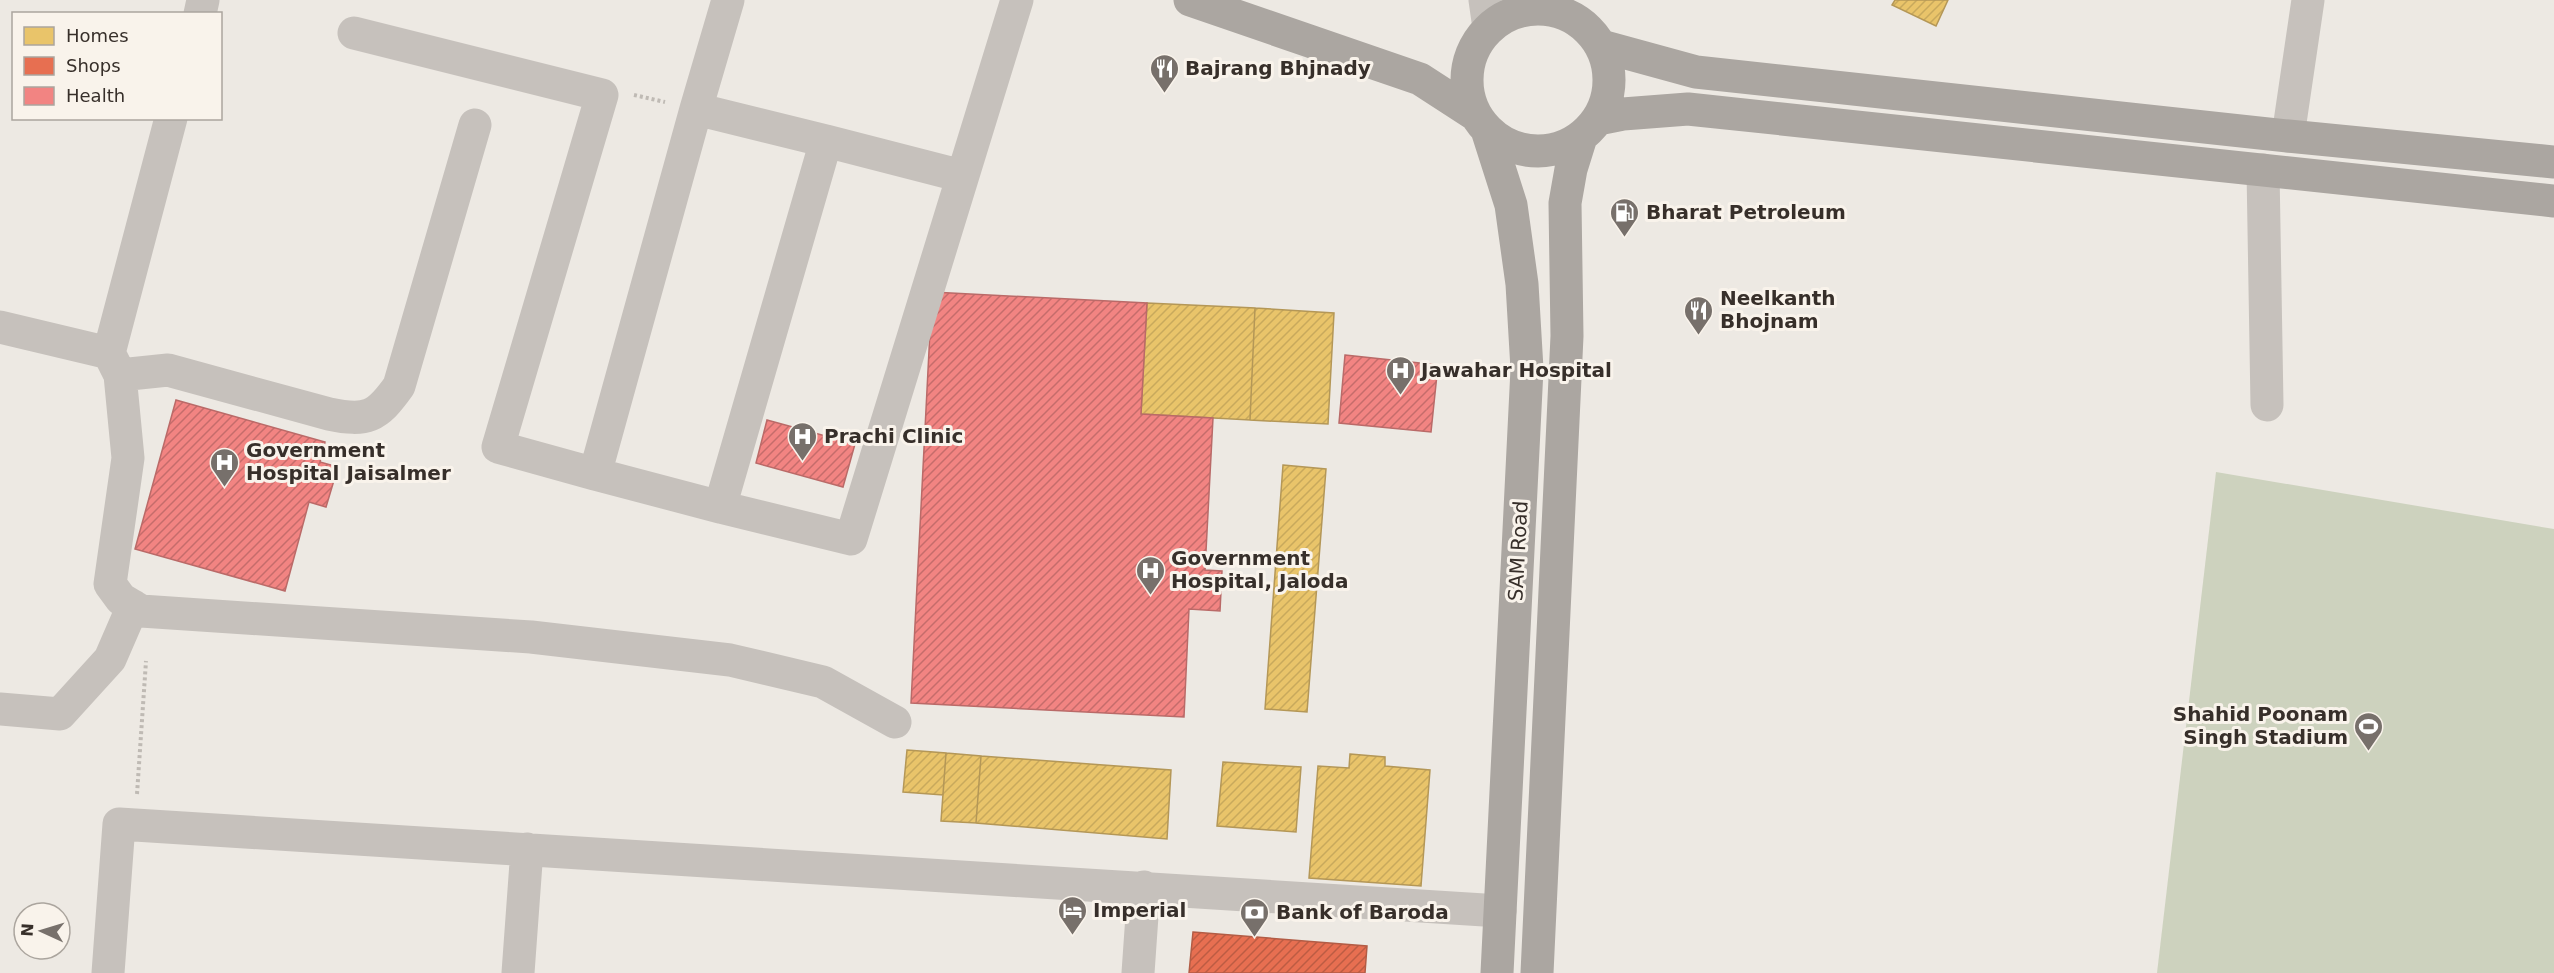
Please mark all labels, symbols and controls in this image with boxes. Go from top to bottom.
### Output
legend [12,12,222,120]
text: Homes [66,25,129,46]
restaurant icon: Bajrang Bhjnady [1148,52,1180,94]
text: Shops [66,55,121,76]
place label: Bajrang Bhjnady [1185,56,1371,80]
text: Health [66,85,125,106]
fuel station icon: Bharat Petroleum [1609,196,1641,238]
place label: Bharat Petroleum [1646,200,1846,224]
place label: Neelkanth Bhojnam [1720,286,1836,333]
restaurant icon: Neelkanth Bhojnam [1683,294,1715,336]
hospital icon: Jawahar Hospital [1384,354,1416,396]
place label: Jawahar Hospital [1419,358,1612,382]
hospital icon: Prachi Clinic [787,420,819,462]
place label: Prachi Clinic [824,424,963,448]
place label: Government Hospital Jaisalmer [246,438,451,485]
hospital icon: Government Hospital Jaisalmer [209,446,241,488]
street label: SAM Road [1503,500,1533,602]
place label: Government Hospital, Jaloda [1171,546,1348,593]
hospital icon: Government Hospital, Jaloda [1134,554,1166,596]
place label: Shahid Poonam Singh Stadium [2173,702,2348,749]
sports icon: Shahid Poonam Singh Stadium [2353,710,2385,752]
hotel icon: Imperial [1056,894,1088,936]
bank icon: Bank of Baroda [1239,896,1271,938]
place label: Imperial [1093,898,1186,922]
place label: Bank of Baroda [1276,900,1449,924]
north arrow [12,901,72,961]
text: N [18,923,37,937]

